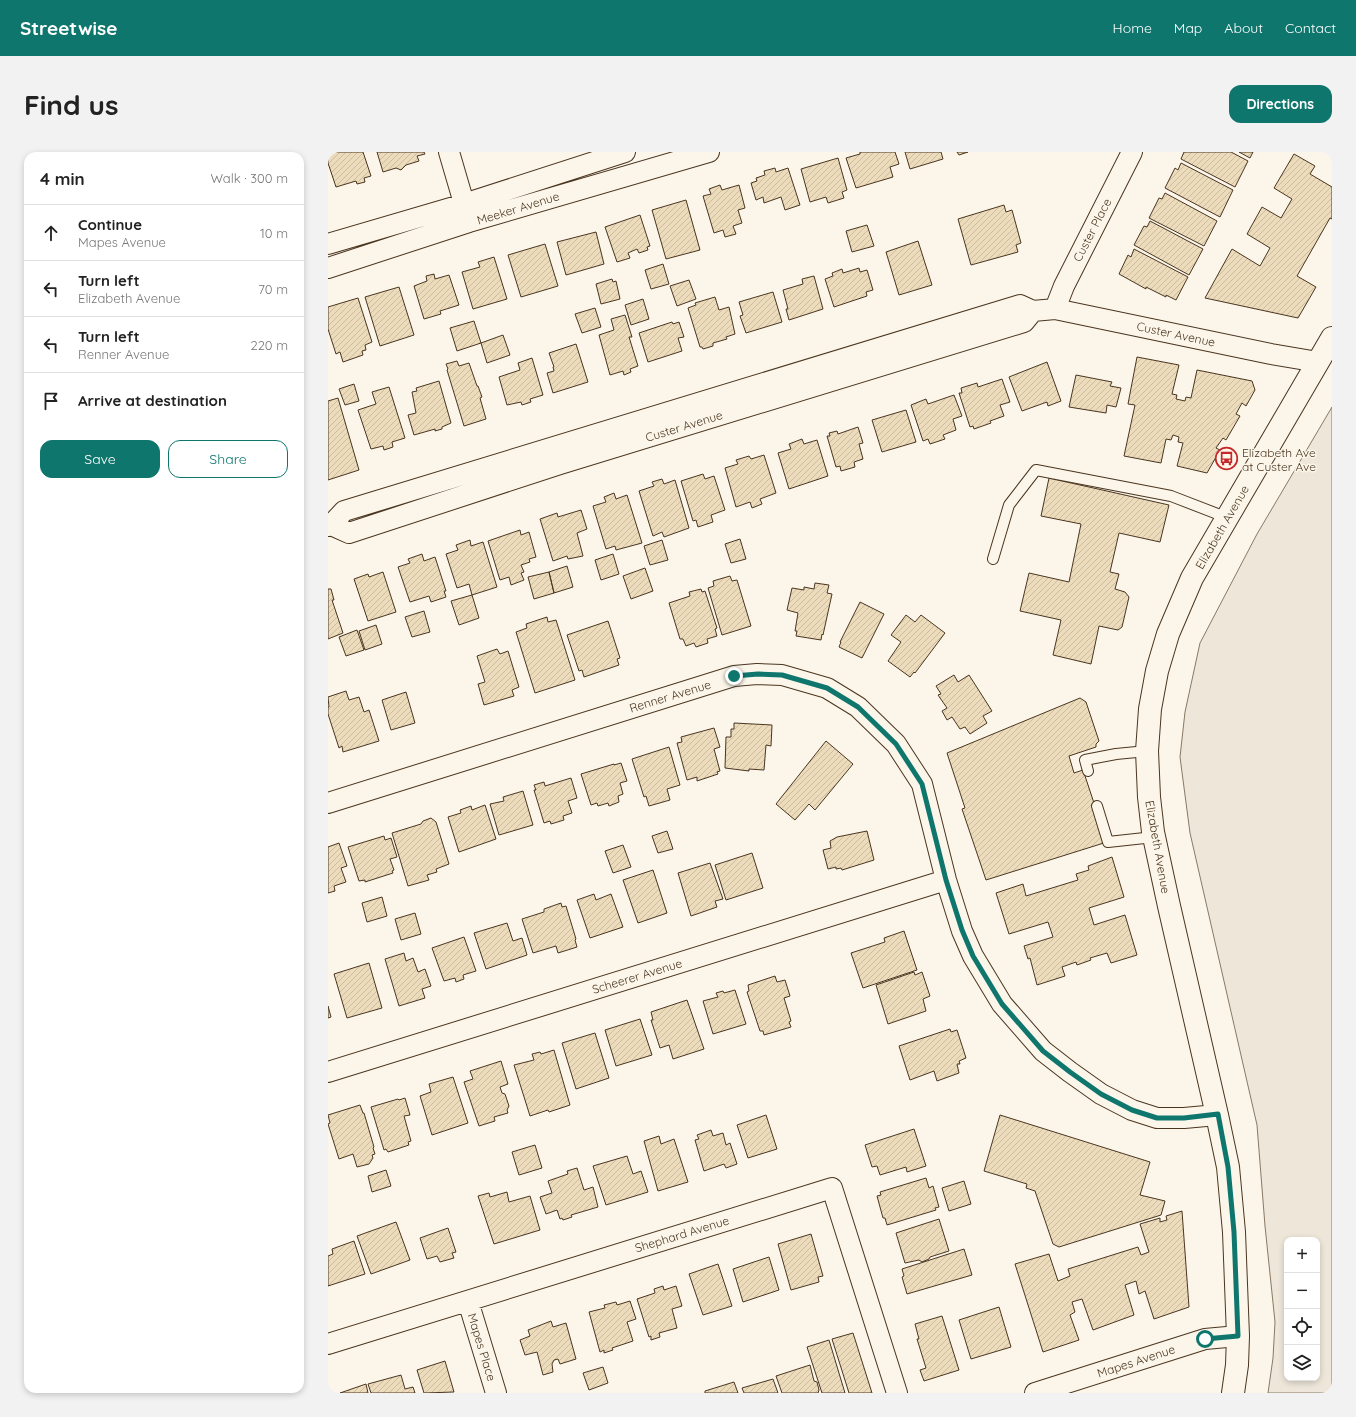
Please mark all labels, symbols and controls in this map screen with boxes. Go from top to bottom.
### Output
text: Streetwise [20,16,117,40]
text: Home [1113,19,1152,37]
text: Map [1174,19,1202,37]
text: About [1224,19,1263,37]
text: Contact [1285,19,1336,37]
button: Directions [1229,85,1332,123]
text: Find us [24,87,118,122]
text: 4 min [40,168,85,189]
text: Walk · 300 m [210,170,288,186]
street label: Meeker Avenue [475,188,561,228]
street label: Custer Place [1070,196,1114,264]
text: Continue [78,215,142,234]
icon: ahead [40,222,62,244]
text: 10 m [260,225,288,241]
text: Mapes Avenue [78,234,166,250]
text: Turn left [78,271,140,290]
icon: left [40,278,62,300]
text: 70 m [258,281,288,297]
text: Elizabeth Avenue [78,290,180,306]
street label: Custer Avenue [1135,318,1217,350]
text: Turn left [78,327,140,346]
icon: left [40,334,62,356]
text: 220 m [250,337,288,353]
text: Renner Avenue [78,346,169,362]
icon: arrive [40,390,62,412]
text: Arrive at destination [78,391,227,410]
street label: Custer Avenue [644,407,725,445]
button: Save [40,440,160,478]
button: Share [168,440,288,478]
place label: Elizabeth Ave at Custer Ave [1242,445,1316,474]
bus stop icon: Elizabeth Ave at Custer Ave [1214,446,1240,472]
street label: Elizabeth Avenue [1192,482,1252,572]
route end [725,667,743,685]
street label: Renner Avenue [627,676,713,716]
street label: Elizabeth Avenue [1142,799,1174,895]
street label: Scheerer Avenue [590,955,684,997]
street label: Shephard Avenue [633,1212,731,1255]
map controls [1284,1237,1320,1381]
button: + [1284,1237,1320,1273]
button: − [1284,1273,1320,1309]
button: locate [1284,1309,1320,1345]
street label: Mapes Place [465,1311,500,1383]
route start [1196,1330,1214,1348]
street label: Mapes Avenue [1095,1341,1177,1381]
button: layers [1284,1345,1320,1381]

